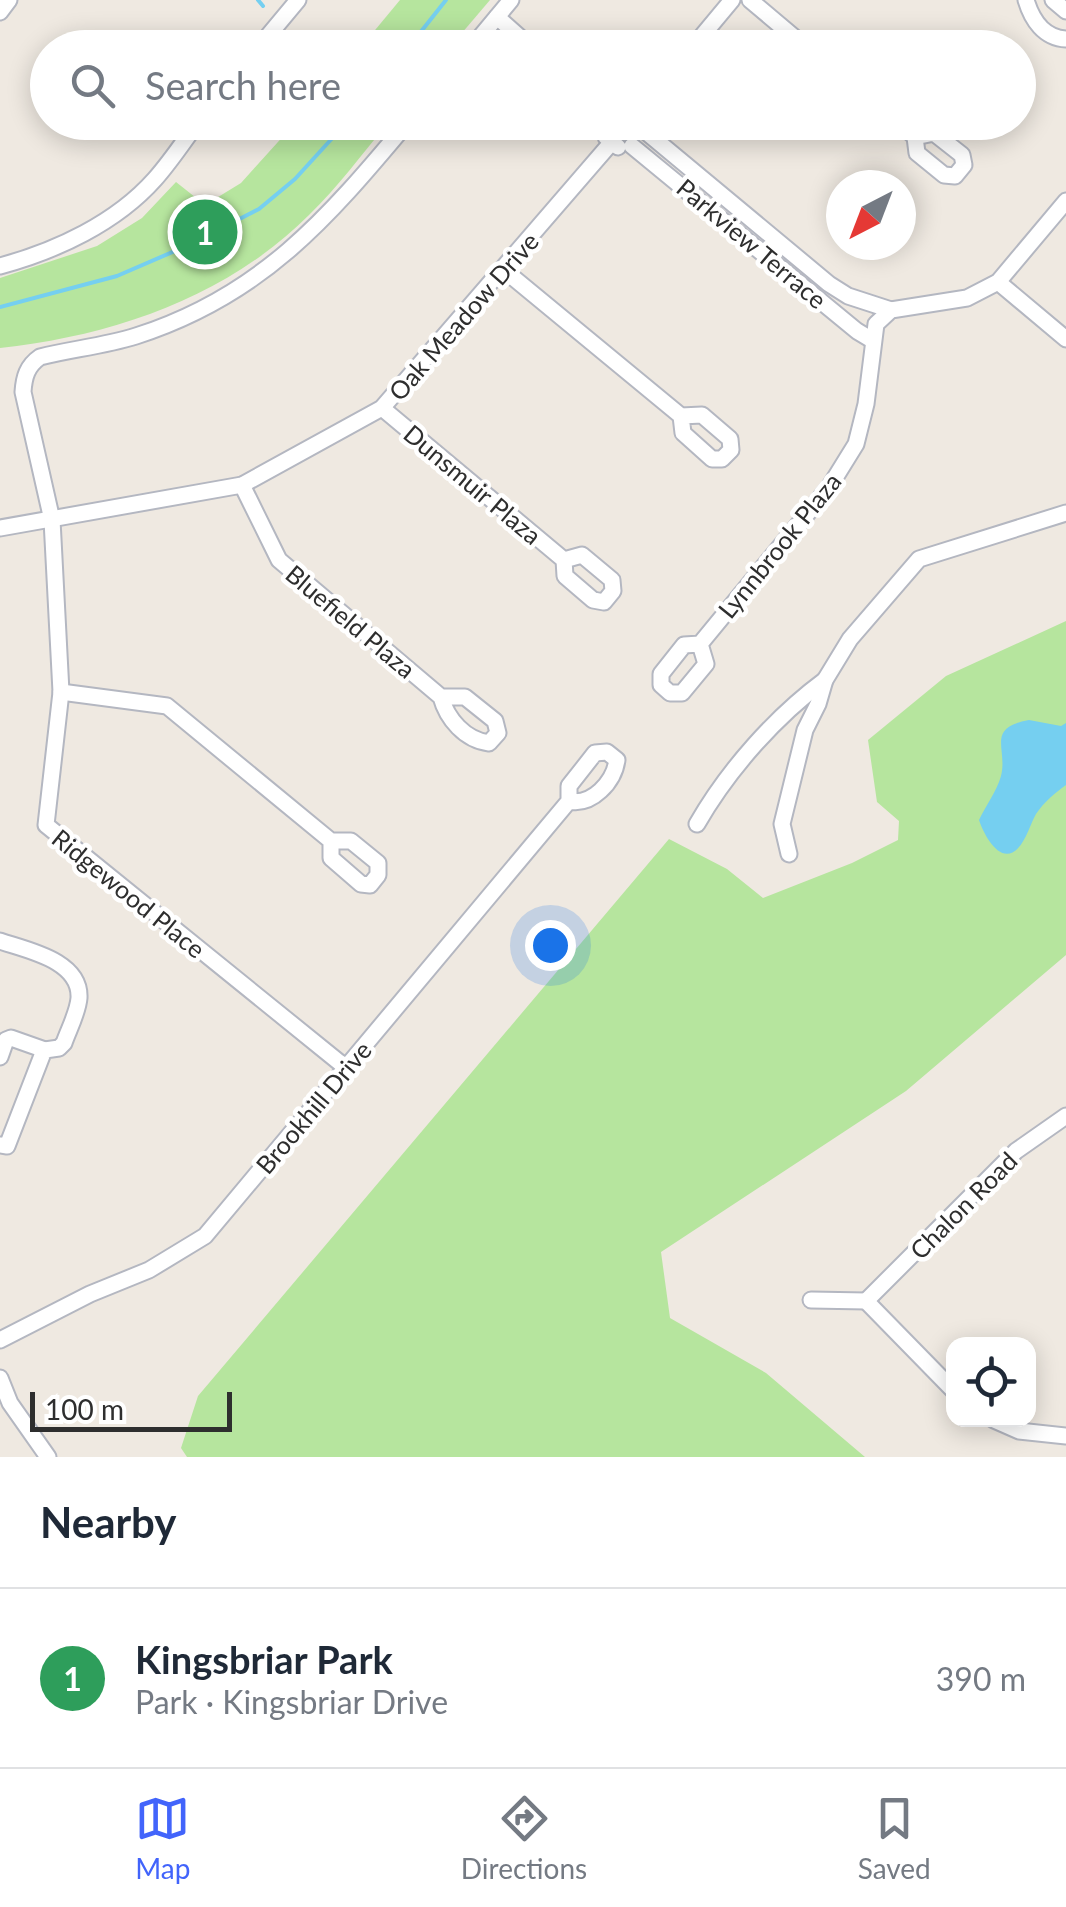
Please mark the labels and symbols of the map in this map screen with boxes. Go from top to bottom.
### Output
north arrow [826,170,916,260]
street label: Parkview Terrace [671,172,833,314]
pin: 1 [172,194,238,270]
street label: Oak Meadow Drive [382,226,544,406]
street label: Dunsmuir Plaza [398,418,548,550]
street label: Lynnbrook Plaza [711,466,847,624]
street label: Bluefield Plaza [280,558,422,684]
street label: Ridgewood Place [47,822,211,964]
your location [525,920,576,971]
street label: Brookhill Drive [249,1035,377,1179]
street label: Chalon Road [903,1145,1023,1265]
scale bar [30,1387,232,1432]

